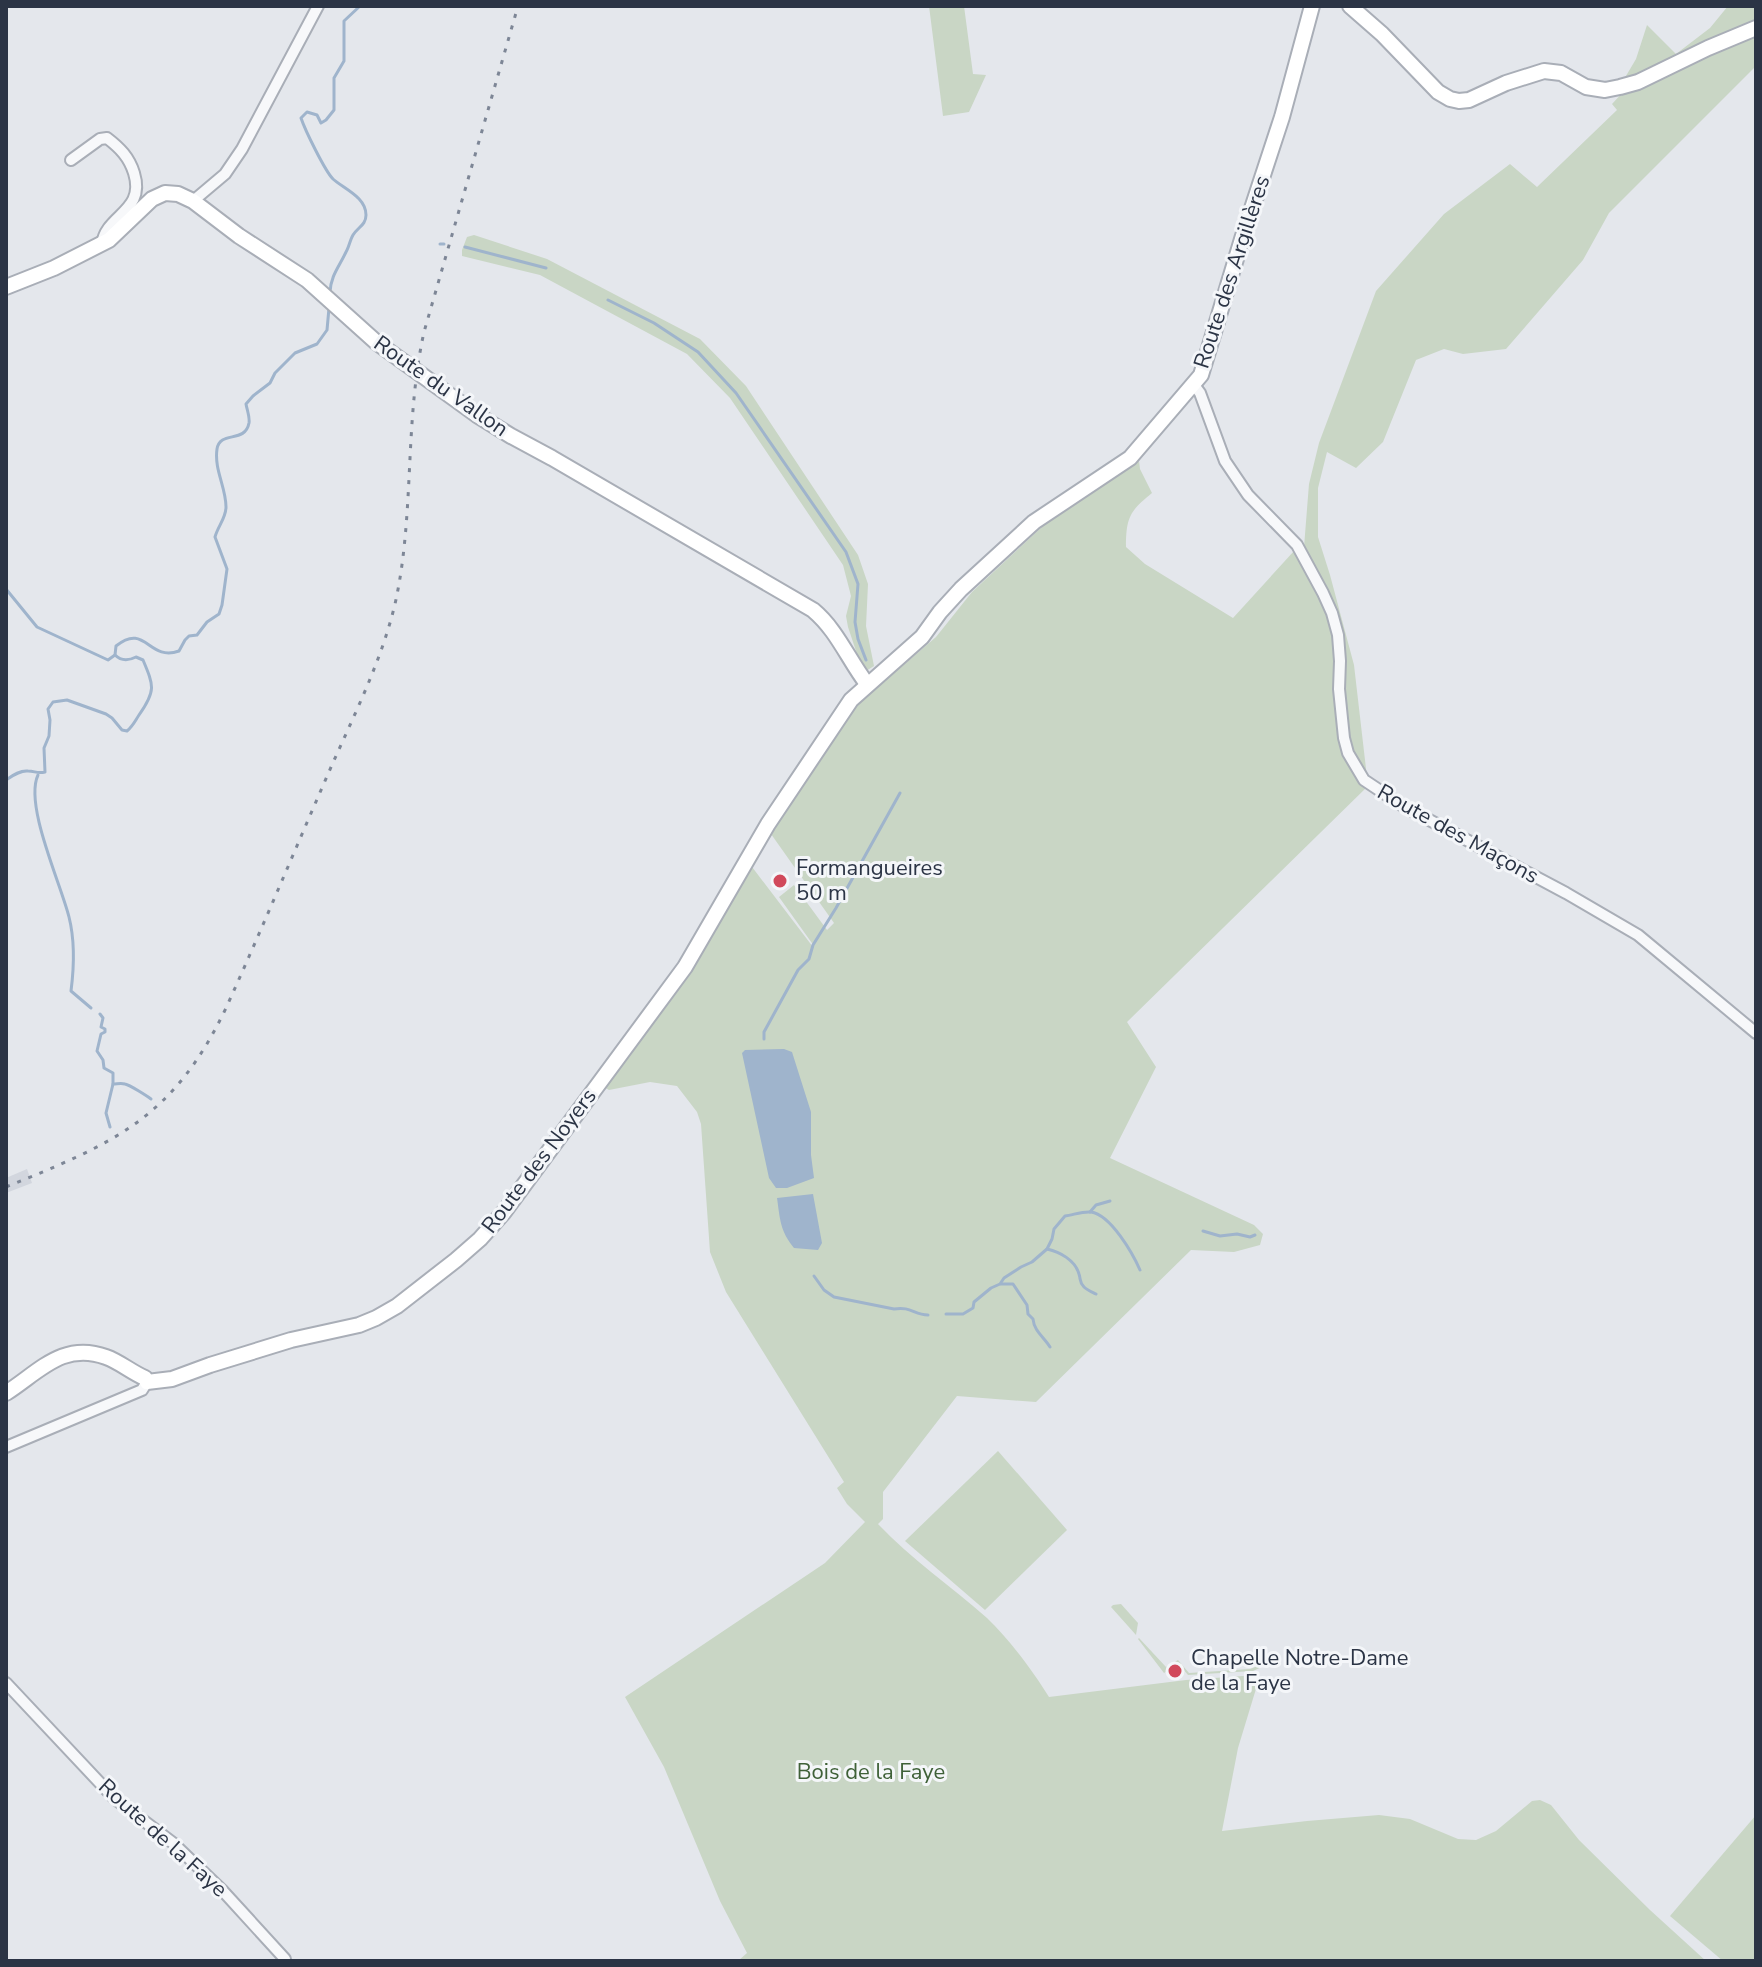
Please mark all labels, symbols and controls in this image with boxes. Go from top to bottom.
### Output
street label: Route des Argillères [1187,172,1277,372]
street label: Route du Vallon [368,328,514,444]
street label: Route des Maçons [1372,777,1544,891]
place label: Formangueires 50 m [796,853,943,908]
marker: Formangueires 50 m [771,872,789,890]
street label: Route des Noyers [475,1082,603,1240]
place label: Chapelle Notre-Dame de la Faye [1191,1643,1408,1698]
marker: Chapelle Notre-Dame de la Faye [1166,1662,1184,1680]
park label: Bois de la Faye [797,1757,945,1787]
street label: Route de la Faye [92,1772,234,1904]

